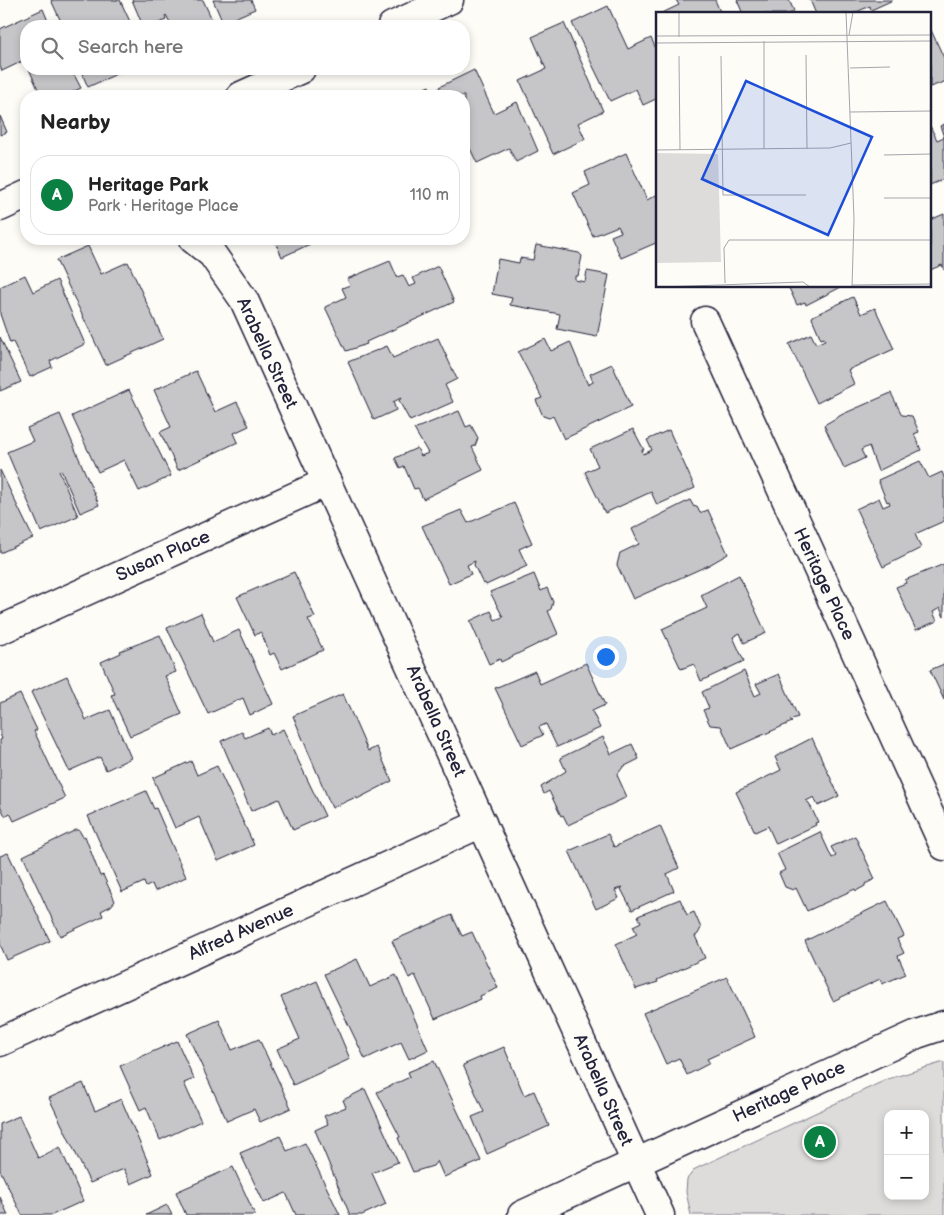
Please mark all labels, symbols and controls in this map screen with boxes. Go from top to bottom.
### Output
inset map [656,12,932,288]
search box [20,20,470,75]
icon: search [38,34,66,62]
text: Search here [78,36,183,59]
text: Nearby [40,110,110,135]
text: Heritage Park [88,174,209,197]
text: A [52,186,62,205]
text: 110 m [410,186,449,205]
text: Park · Heritage Place [88,197,238,216]
street label: Arabella Street [232,294,302,412]
street label: Heritage Place [789,525,859,644]
street label: Susan Place [113,526,214,586]
your location [593,644,619,670]
street label: Arabella Street [402,662,470,781]
street label: Alfred Avenue [185,899,297,965]
street label: Arabella Street [569,1031,637,1150]
street label: Heritage Place [730,1057,849,1127]
map controls [884,1110,929,1200]
button: + [884,1110,929,1155]
pin: A [804,1123,836,1161]
button: − [884,1155,929,1200]

